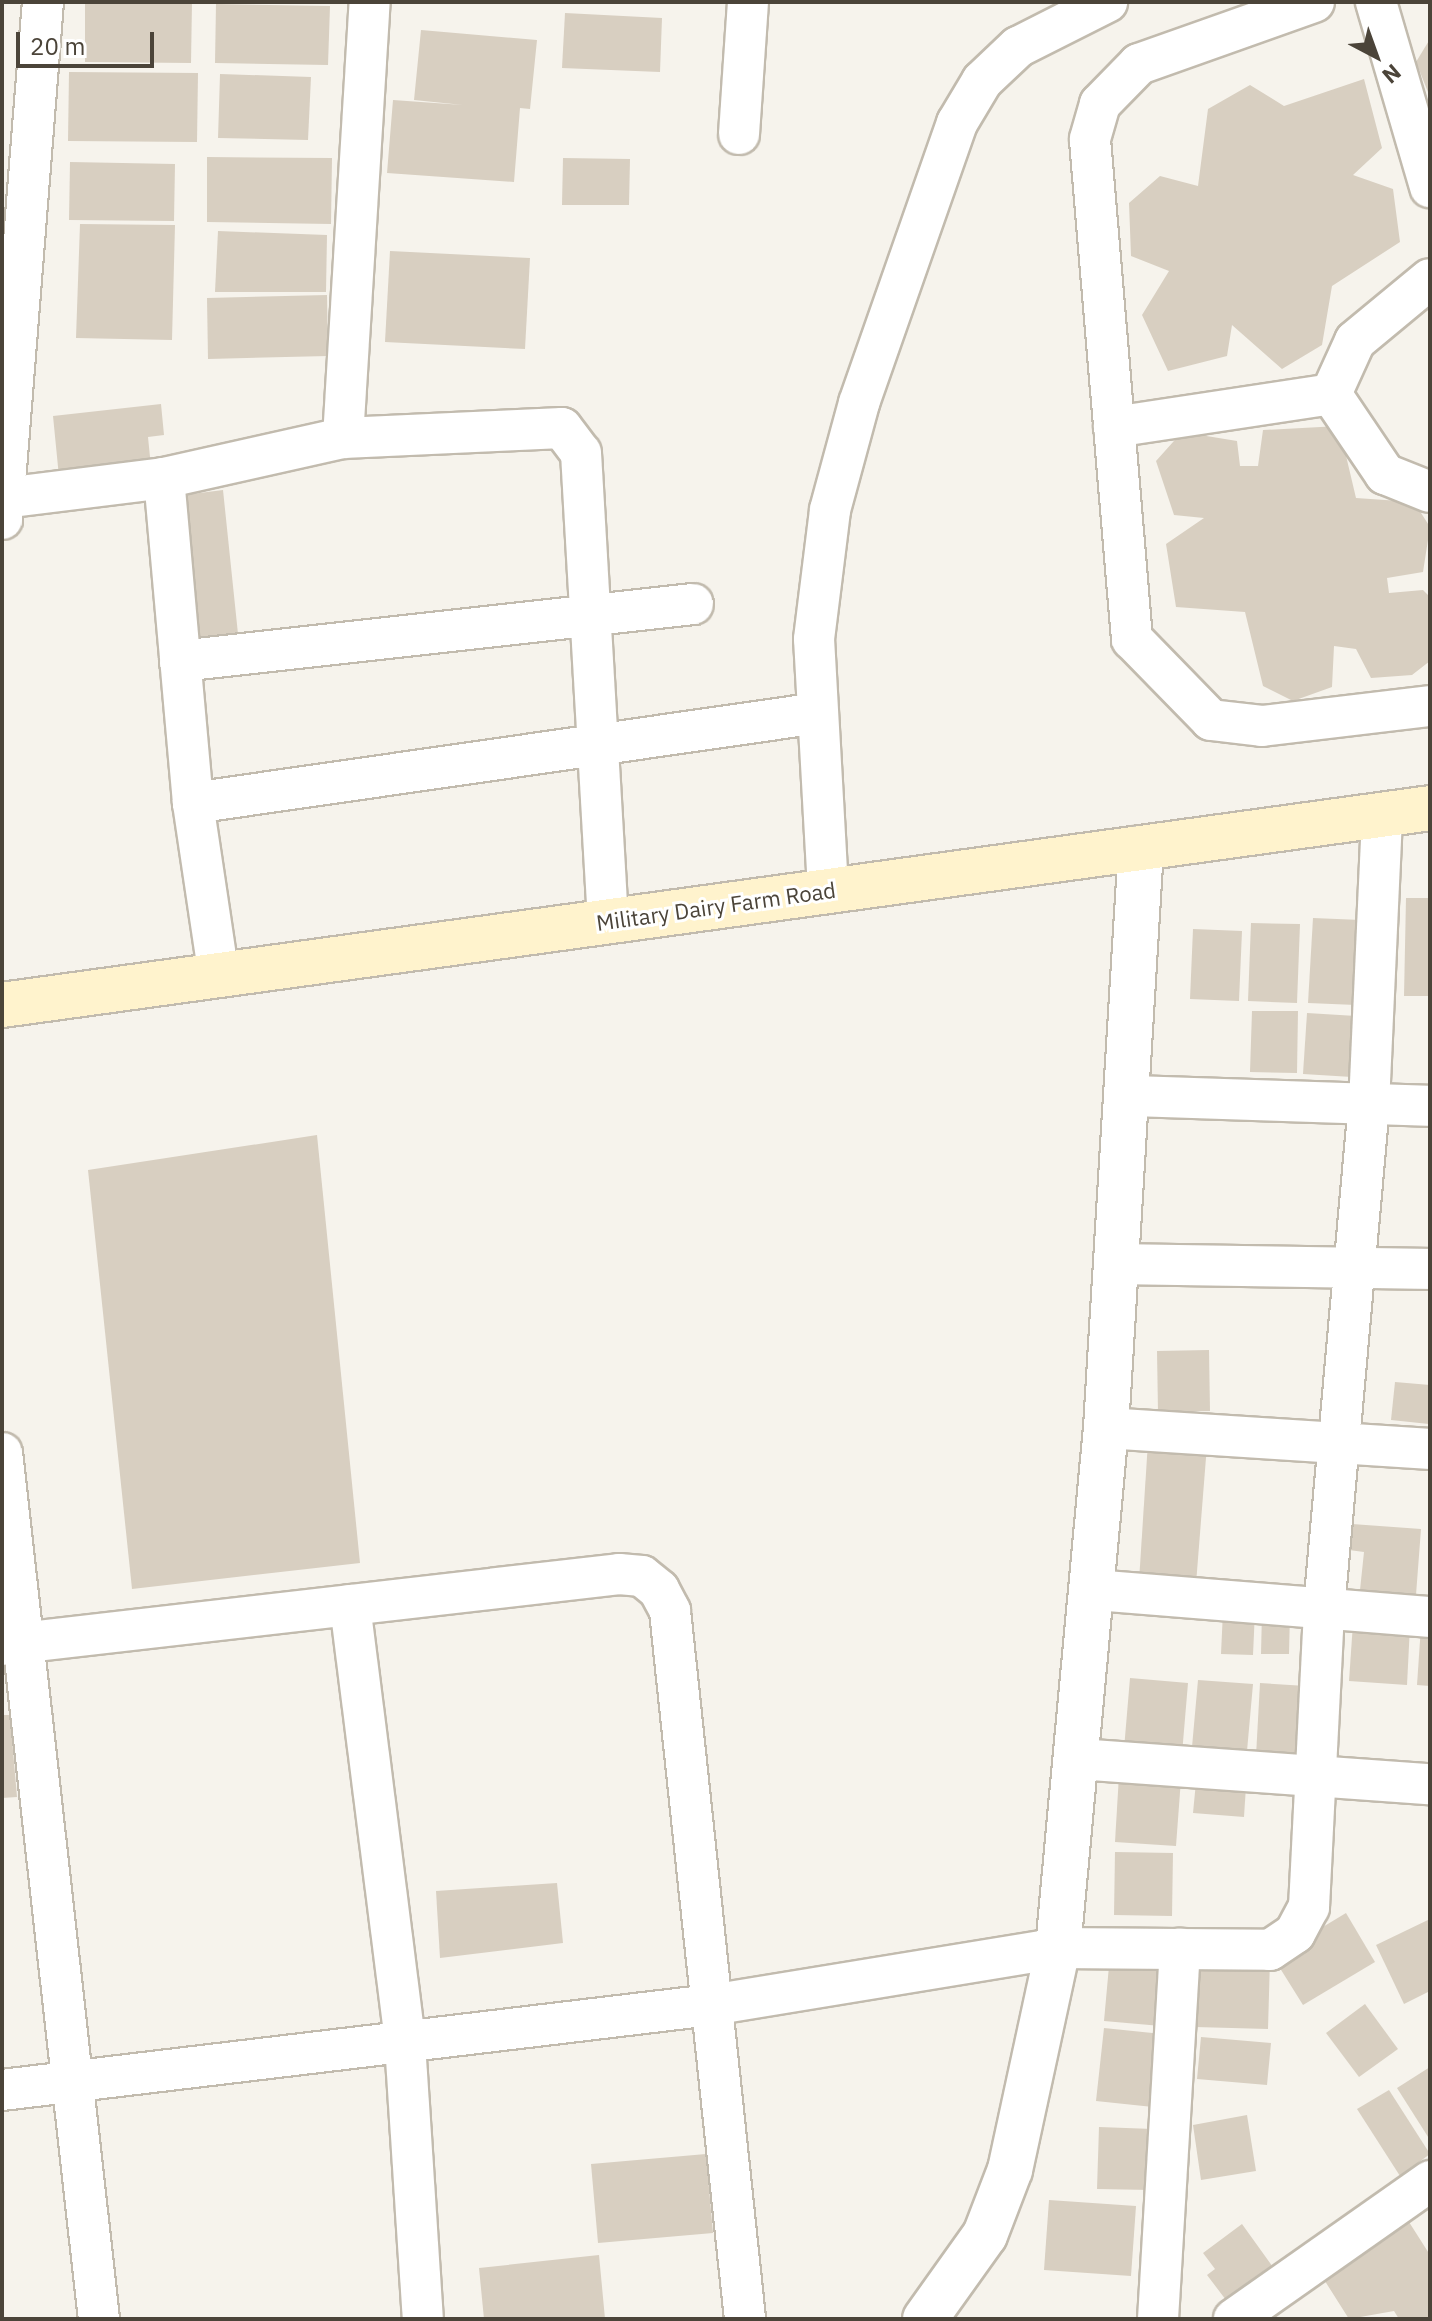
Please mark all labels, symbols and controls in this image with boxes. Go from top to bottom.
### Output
scale bar [20,16,158,66]
north arrow [1336,16,1416,96]
text: 20 m [30,30,85,62]
text: N [1377,58,1408,91]
street label: Military Dairy Farm Road [595,876,837,936]

